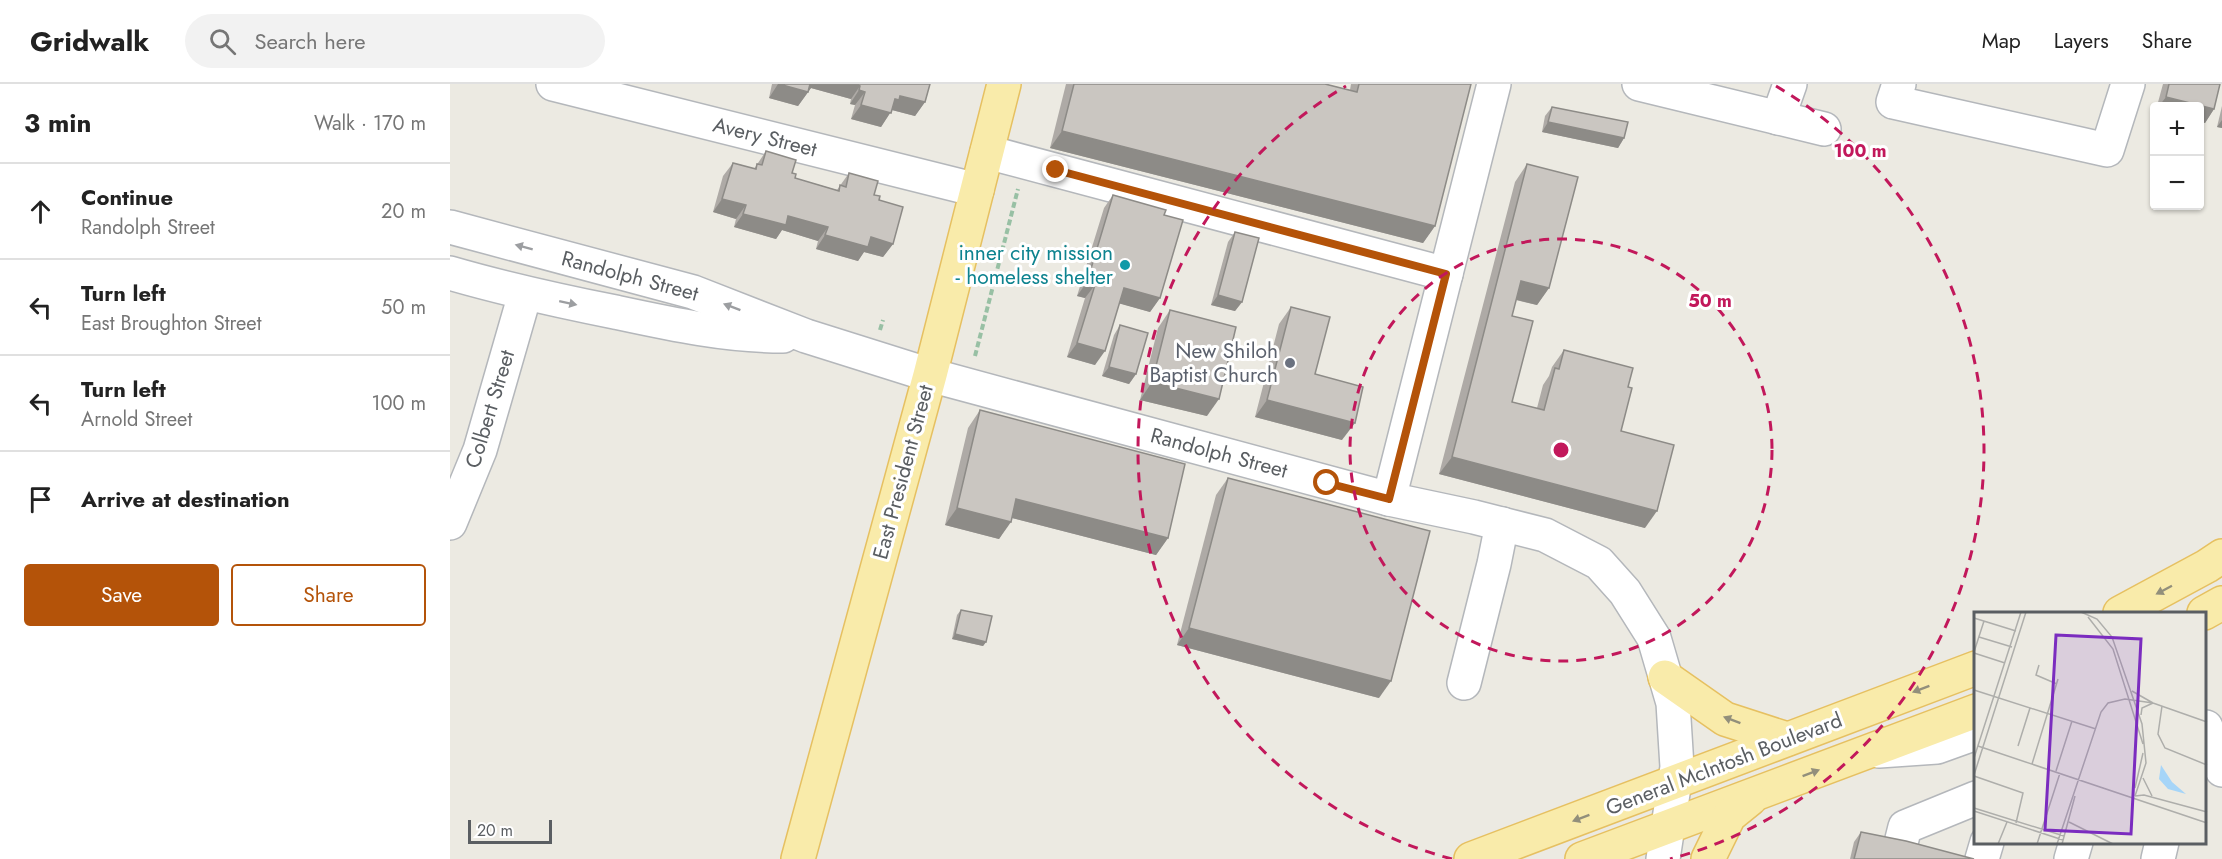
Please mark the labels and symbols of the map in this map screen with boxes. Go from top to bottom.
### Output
street label: Avery Street [710,110,820,164]
text: 100 m [1833,138,1887,164]
route end [1042,156,1068,182]
place label: inner city mission - homeless shelter [956,238,1114,292]
one-way arrow [515,242,533,251]
street label: Randolph Street [558,243,702,309]
marker: inner city mission - homeless shelter [1118,258,1132,272]
text: 50 m [1688,288,1732,314]
one-way arrow [559,298,577,308]
one-way arrow [723,302,741,311]
place label: New Shiloh Baptist Church [1150,336,1278,390]
street label: Colbert Street [458,346,522,472]
marker: New Shiloh Baptist Church [1283,356,1297,370]
street label: East President Street [865,381,941,563]
street label: Randolph Street [1147,420,1291,486]
centre of rings [1551,440,1571,460]
route start [1313,469,1339,495]
one-way arrow [2155,585,2172,595]
inset map [1974,612,2207,844]
one-way arrow [1912,684,1930,694]
street label: General McIntosh Boulevard [1601,705,1847,823]
one-way arrow [1723,715,1741,725]
one-way arrow [1802,768,1820,777]
one-way arrow [1572,813,1590,823]
scale bar [468,817,552,844]

